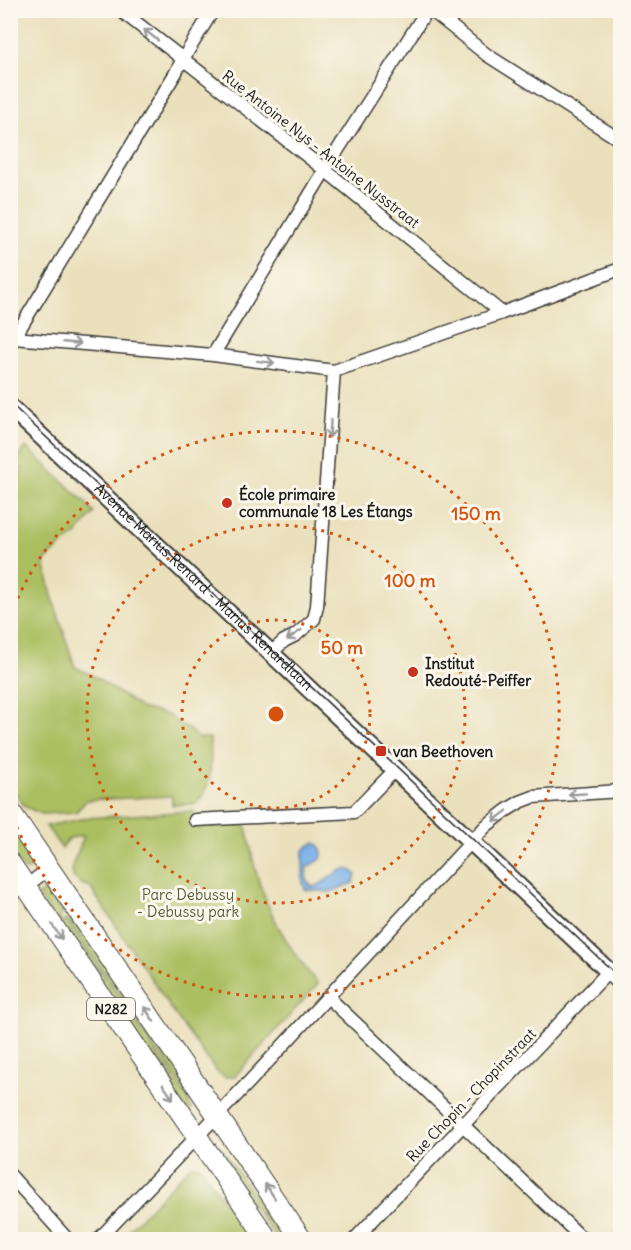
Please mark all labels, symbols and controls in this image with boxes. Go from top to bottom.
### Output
one-way arrow [144,28,160,41]
street label: Rue Antoine Nys - Antoine Nysstraat [219,66,423,232]
one-way arrow [62,338,81,349]
one-way arrow [256,357,275,368]
one-way arrow [324,419,335,439]
street label: Avenue Marius Renard - Marius Renardlaan [91,478,318,694]
place label: École primaire communale 18 Les Étangs [239,484,413,522]
marker: École primaire communale 18 Les Étangs [220,496,234,510]
text: 150 m [451,502,501,525]
text: 100 m [385,569,436,592]
one-way arrow [286,628,303,641]
text: 50 m [321,636,363,659]
place label: Institut Redouté-Peiffer [425,654,532,690]
marker: Institut Redouté-Peiffer [406,665,420,679]
centre of rings [266,704,286,724]
place label: van Beethoven [393,742,494,761]
marker: van Beethoven [374,744,388,758]
one-way arrow [567,789,587,800]
one-way arrow [492,809,508,822]
park label: Parc Debussy - Debussy park [137,885,240,921]
one-way arrow [51,923,63,939]
road number: N282 [87,998,135,1020]
one-way arrow [143,1007,155,1023]
street label: Rue Chopin - Chopinstraat [402,1024,540,1166]
one-way arrow [162,1083,174,1100]
one-way arrow [263,1183,275,1200]

